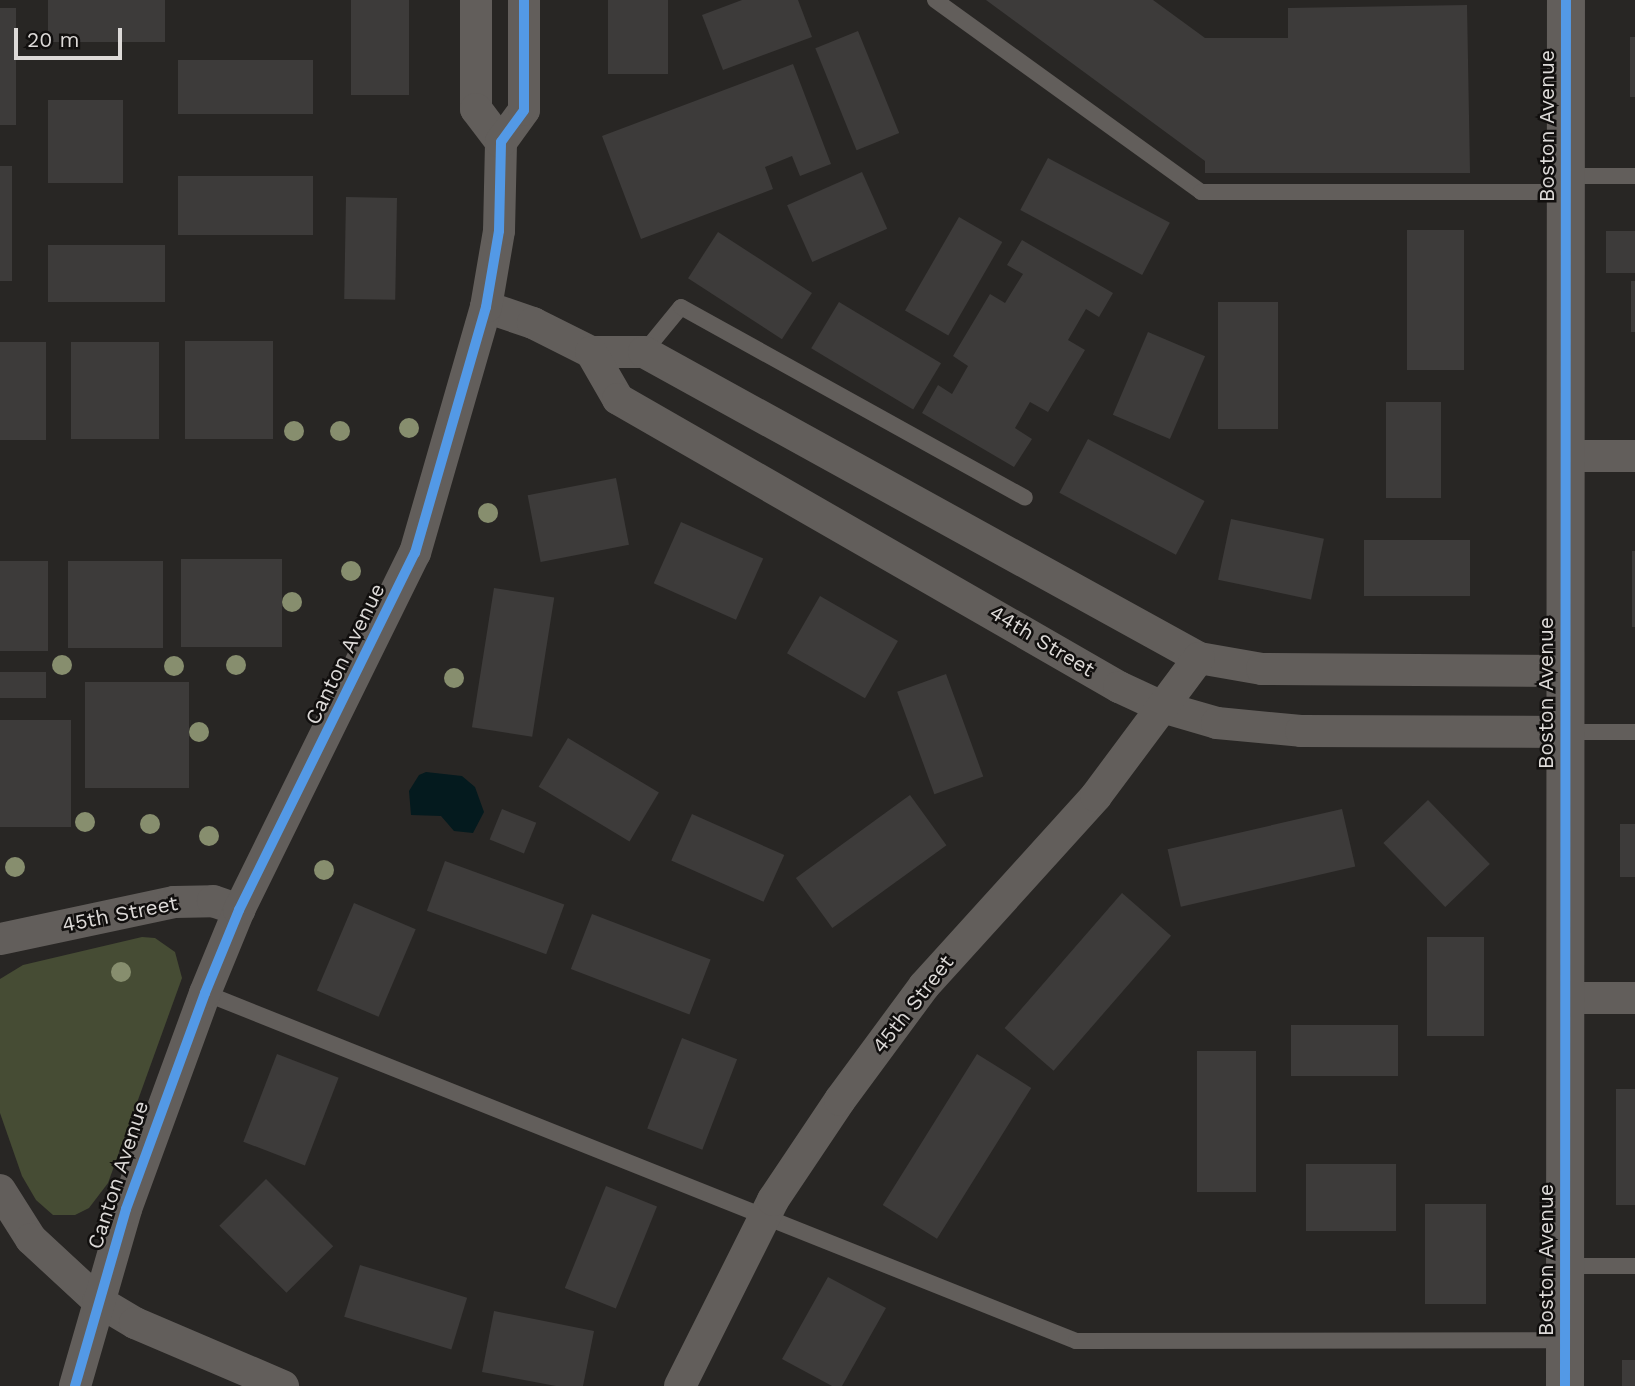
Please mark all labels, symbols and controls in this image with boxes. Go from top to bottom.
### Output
scale bar [18,14,126,58]
text: 20 m [27,27,79,52]
street label: Boston Avenue [1534,49,1560,203]
street label: Canton Avenue [300,579,390,729]
street label: 44th Street [985,600,1099,682]
street label: Boston Avenue [1533,616,1559,770]
street label: 45th Street [60,890,180,938]
street label: 45th Street [867,950,959,1058]
street label: Canton Avenue [82,1097,154,1253]
street label: Boston Avenue [1533,1183,1559,1337]

